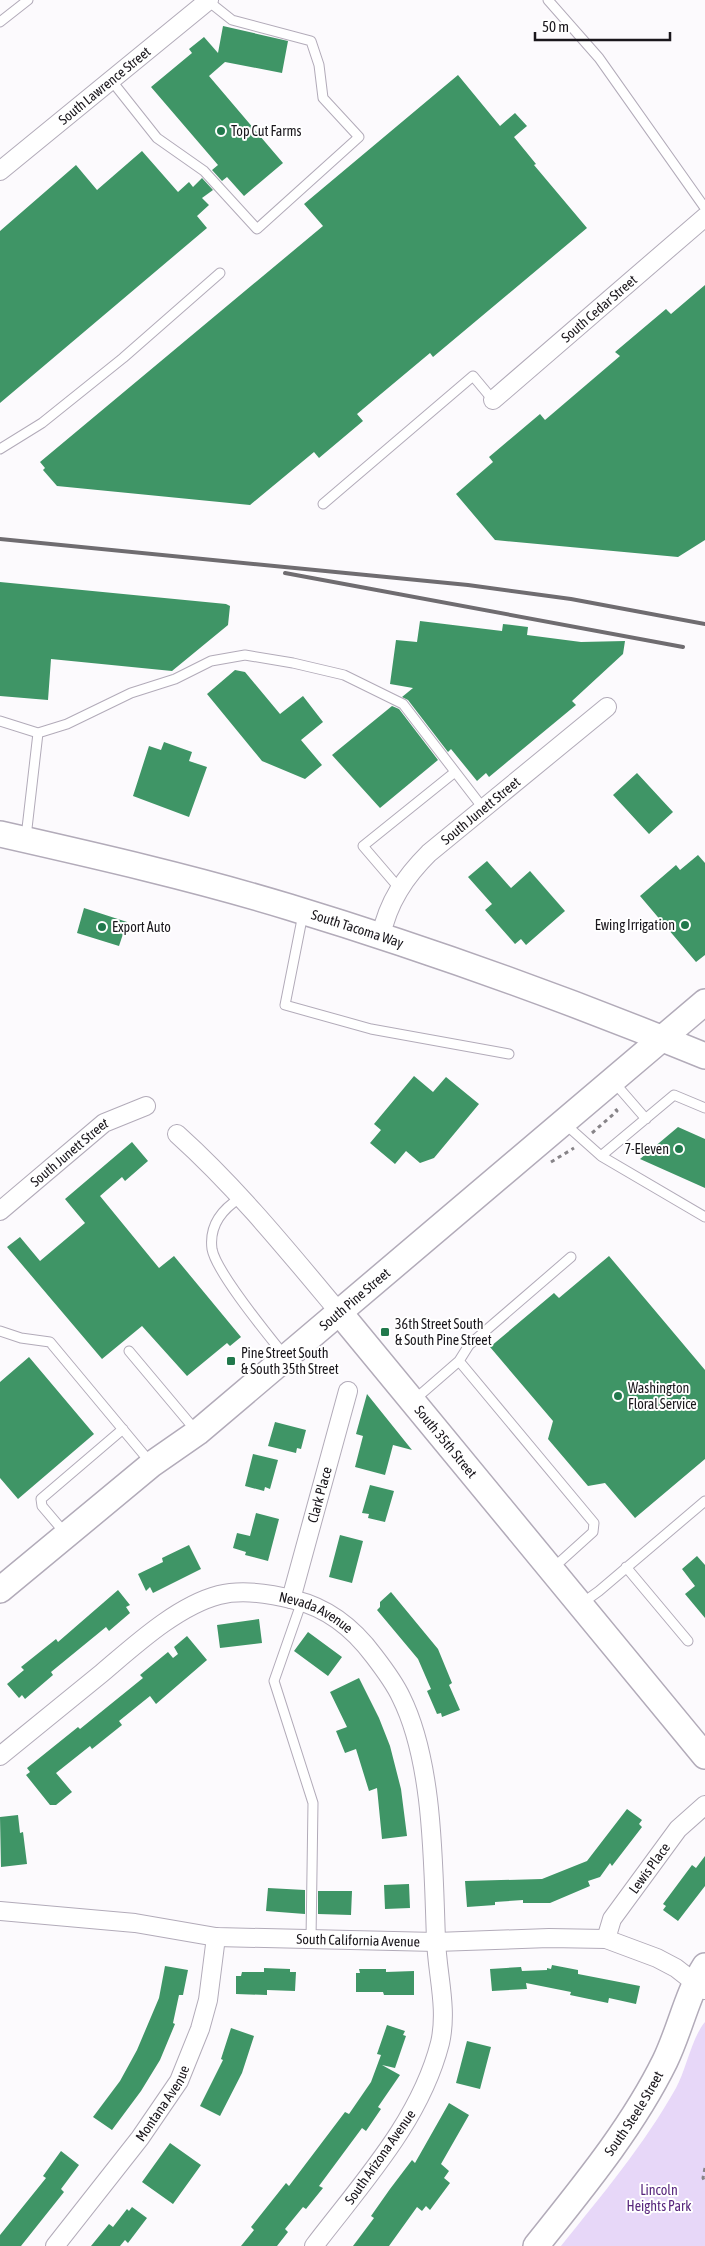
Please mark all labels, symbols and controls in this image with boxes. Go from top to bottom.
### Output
scale bar [535,10,670,42]
text: 50 m [542,18,569,35]
street label: South Lawrence Street [55,43,154,128]
place label: Top Cut Farms [231,123,302,139]
marker: Top Cut Farms [215,125,227,137]
street label: South Cedar Street [558,272,640,345]
street label: South Junett Street [438,774,523,848]
street label: South Tacoma Way [309,906,406,951]
place label: Ewing Irrigation [595,917,675,933]
place label: Export Auto [112,919,171,935]
marker: Ewing Irrigation [679,919,691,931]
marker: Export Auto [96,921,108,933]
street label: South Junett Street [27,1114,110,1190]
place label: 7-Eleven [624,1141,669,1157]
marker: 7-Eleven [673,1143,685,1155]
street label: South Pine Street [316,1265,393,1334]
place label: 36th Street South & South Pine Street [395,1316,492,1348]
marker: 36th Street South & South Pine Street [379,1326,391,1338]
place label: Pine Street South & South 35th Street [241,1345,339,1377]
marker: Pine Street South & South 35th Street [225,1355,237,1367]
place label: Washington Floral Service [628,1380,697,1412]
marker: Washington Floral Service [612,1390,624,1402]
street label: South 35th Street [411,1402,480,1481]
street label: Clark Place [304,1465,335,1525]
street label: Nevada Avenue [277,1588,356,1636]
street label: Lewis Place [625,1840,673,1897]
street label: South California Avenue [296,1931,420,1950]
street label: Montana Avenue [132,2063,192,2144]
street label: South Steele Street [601,2068,666,2159]
street label: South Arizona Avenue [341,2107,419,2207]
park label: Lincoln Heights Park [627,2182,691,2214]

